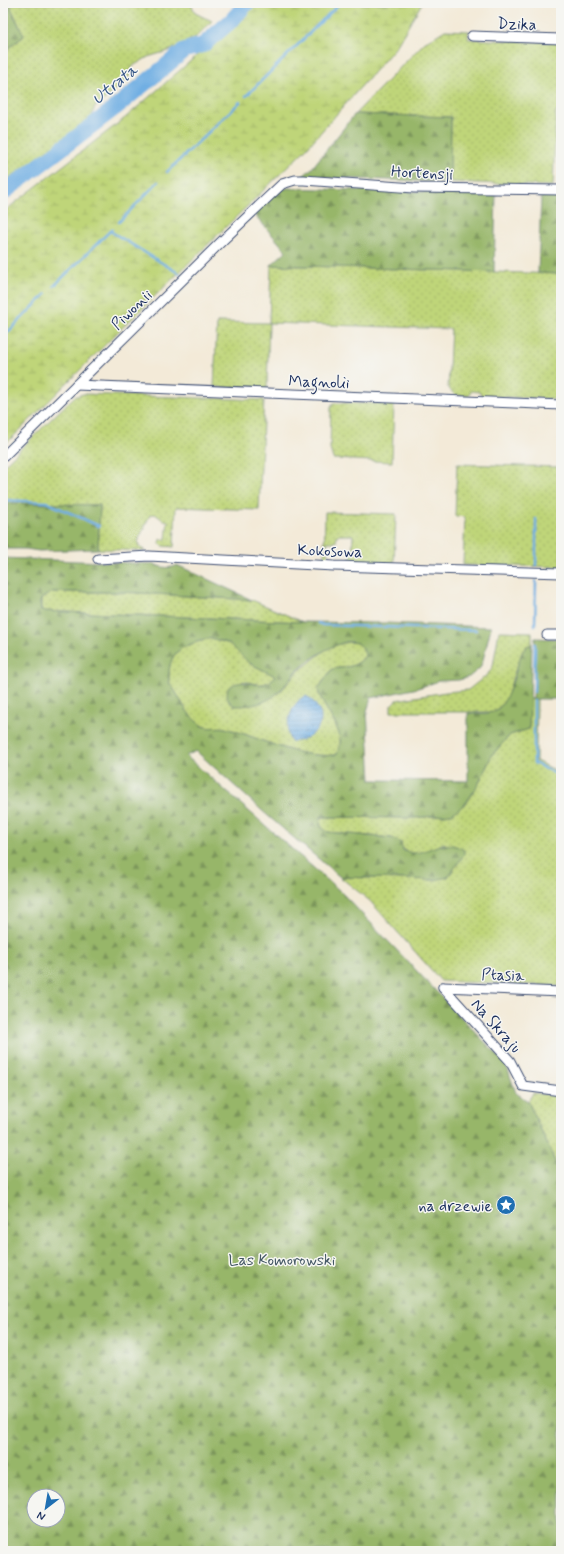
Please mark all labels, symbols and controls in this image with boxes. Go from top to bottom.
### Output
street label: Dzika [497,13,537,36]
water label: Utrata [87,59,143,110]
street label: Hortensji [390,161,454,186]
street label: Piwonii [107,285,157,335]
street label: Magnolii [288,371,350,395]
street label: Kokosowa [297,540,363,563]
street label: Ptasia [481,964,525,987]
street label: Na Skraju [466,994,526,1058]
place icon: na drzewie [495,1194,517,1216]
place label: na drzewie [418,1196,492,1217]
park label: Las Komorowski [229,1250,336,1271]
north arrow [26,1488,66,1528]
text: N [35,1508,48,1524]

